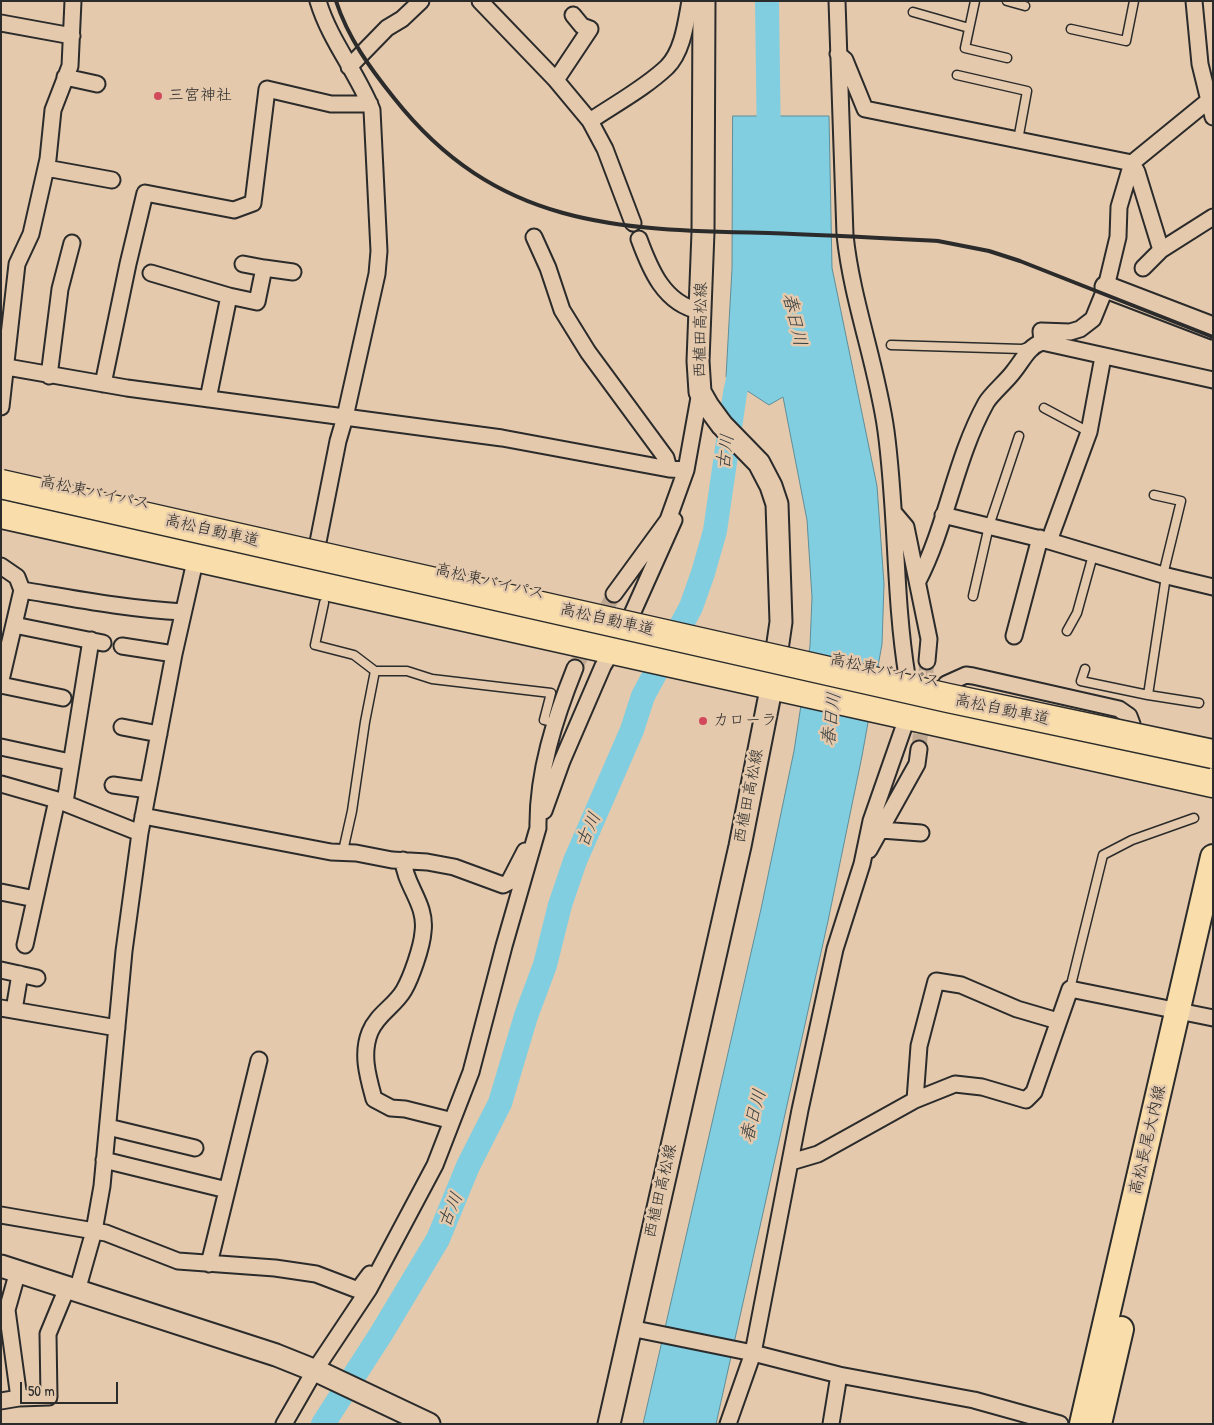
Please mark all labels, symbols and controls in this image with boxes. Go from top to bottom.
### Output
place label: 三宮神社 [168,86,232,106]
marker: 三宮神社 [152,90,164,102]
street label: 西植田高松線 [691,282,711,378]
water label: 春日川 [777,291,811,349]
water label: 古川 [713,433,739,471]
street label: 高松東バイパス [38,472,152,514]
street label: 高松自動車道 [163,511,261,551]
street label: 高松東バイパス [433,560,547,604]
street label: 高松自動車道 [558,600,656,640]
street label: 高松東バイパス [828,650,942,692]
water label: 春日川 [818,691,846,747]
street label: 高松自動車道 [953,691,1051,729]
place label: カローラ [713,711,777,731]
marker: カローラ [697,715,709,727]
street label: 西植田高松線 [730,747,768,845]
water label: 古川 [572,809,606,851]
street label: 高松長尾大内線 [1126,1083,1170,1197]
water label: 春日川 [737,1087,771,1145]
street label: 西植田高松線 [641,1142,681,1240]
water label: 古川 [434,1189,468,1231]
scale bar [22,1372,120,1404]
text: 50 m [28,1380,55,1401]

